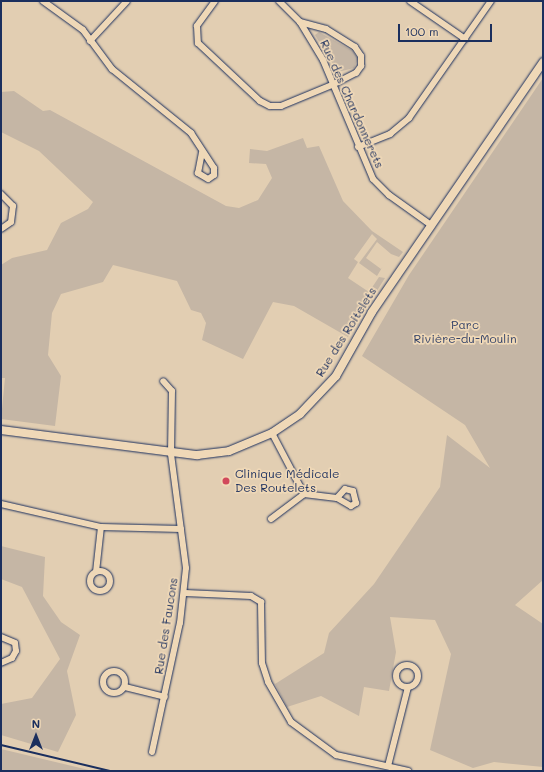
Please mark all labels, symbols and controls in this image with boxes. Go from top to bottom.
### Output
scale bar [400,16,494,42]
text: 100 m [405,23,439,39]
street label: Rue des Chardonnerets [317,38,387,170]
street label: Rue des Roitelets [313,285,379,379]
park label: Parc Rivière-du-Moulin [413,318,517,346]
place label: Clinique Médicale Des Routelets [235,467,339,495]
marker: Clinique Médicale Des Routelets [220,475,232,487]
street label: Rue des Faucons [151,577,181,675]
north arrow [16,716,56,756]
text: N [32,716,40,731]

